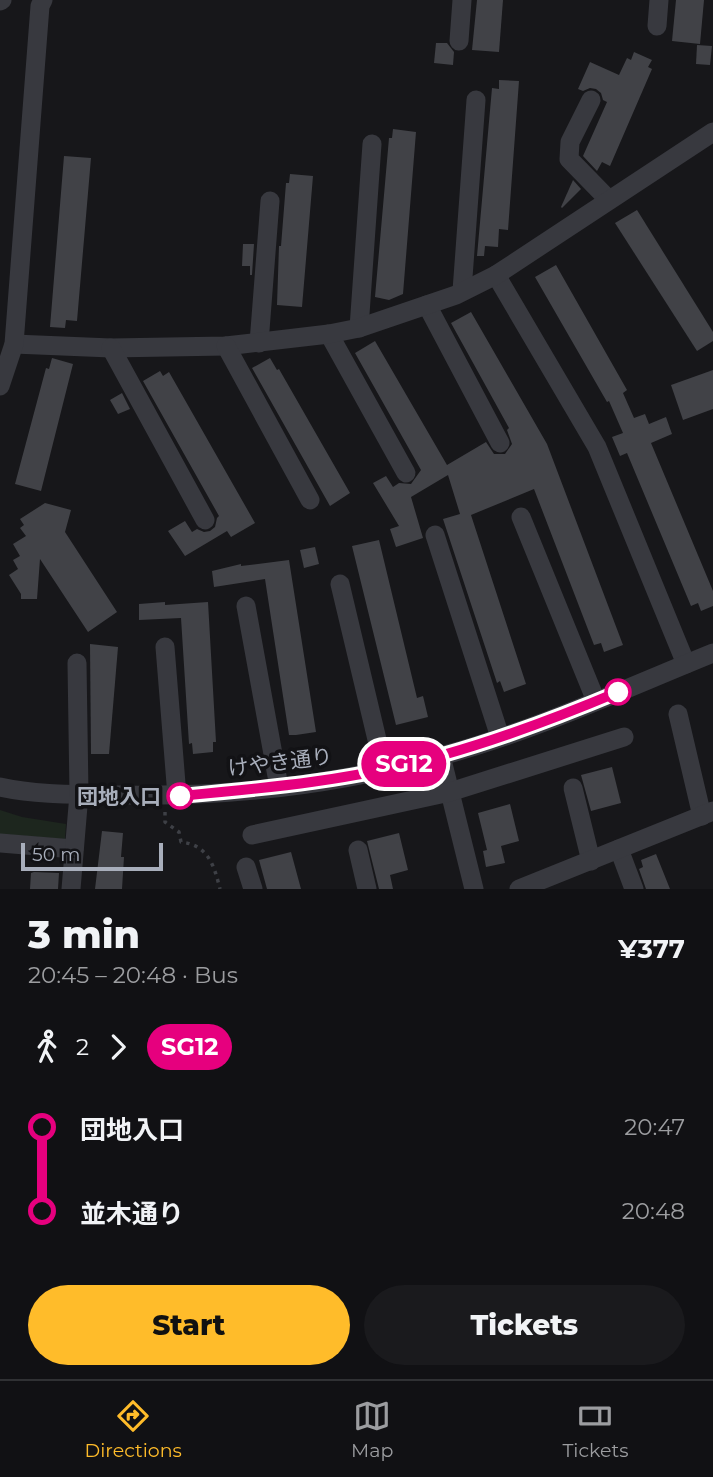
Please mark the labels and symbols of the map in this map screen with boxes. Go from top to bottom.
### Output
unlabelled marker [605,679,631,705]
line badge: SG12 [355,741,453,787]
street label: けやき通り [226,743,334,781]
marker: 団地入口 [167,783,193,809]
place label: 団地入口 [77,784,161,809]
scale bar [21,840,163,872]

